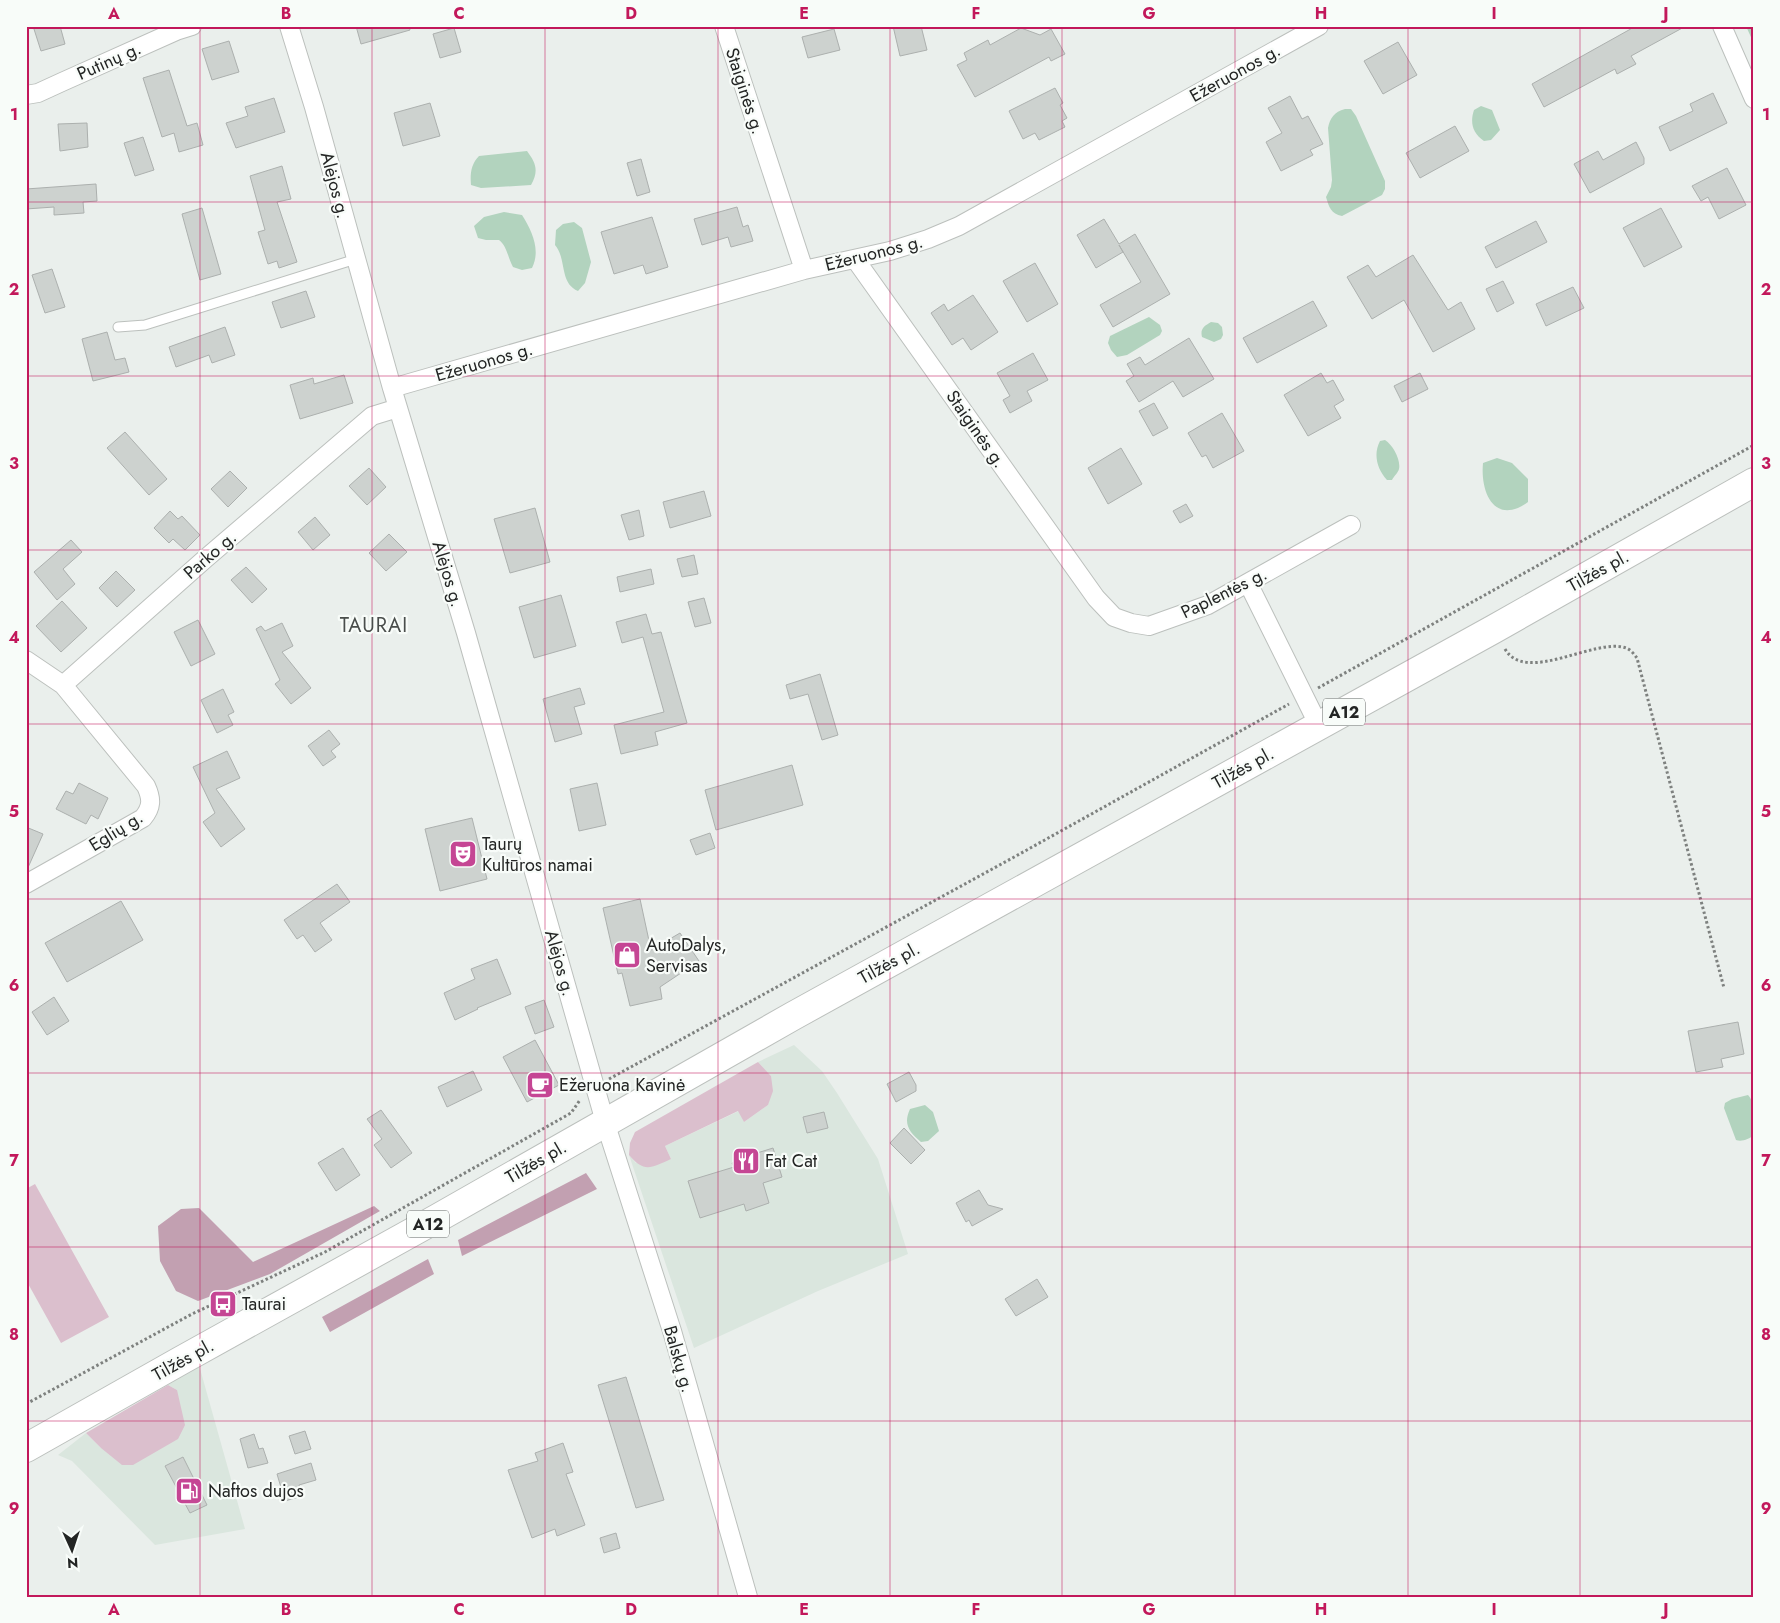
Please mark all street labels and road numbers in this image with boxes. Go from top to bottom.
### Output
street label: Putinų g. [73,35,145,87]
street label: Ežeruonos g. [1185,37,1285,109]
street label: Staiginės g. [719,44,771,138]
street label: Alėjos g. [314,149,356,221]
street label: Ežeruonos g. [822,228,926,278]
street label: Ežeruonos g. [432,336,536,388]
street label: Staiginės g. [940,385,1012,473]
street label: Parko g. [178,525,242,585]
street label: Alėjos g. [426,538,470,610]
street label: Tilžės pl. [1562,543,1634,599]
street label: Paplentės g. [1177,561,1271,625]
road number: A12 [1323,699,1365,726]
street label: Tilžės pl. [1207,740,1279,796]
street label: Eglių g. [84,804,148,858]
street label: Alėjos g. [538,927,582,999]
street label: Tilžės pl. [853,935,925,991]
street label: Tilžės pl. [501,1134,571,1190]
road number: A12 [407,1210,449,1238]
street label: Balskų g. [657,1322,701,1396]
street label: Tilžės pl. [147,1332,219,1388]

